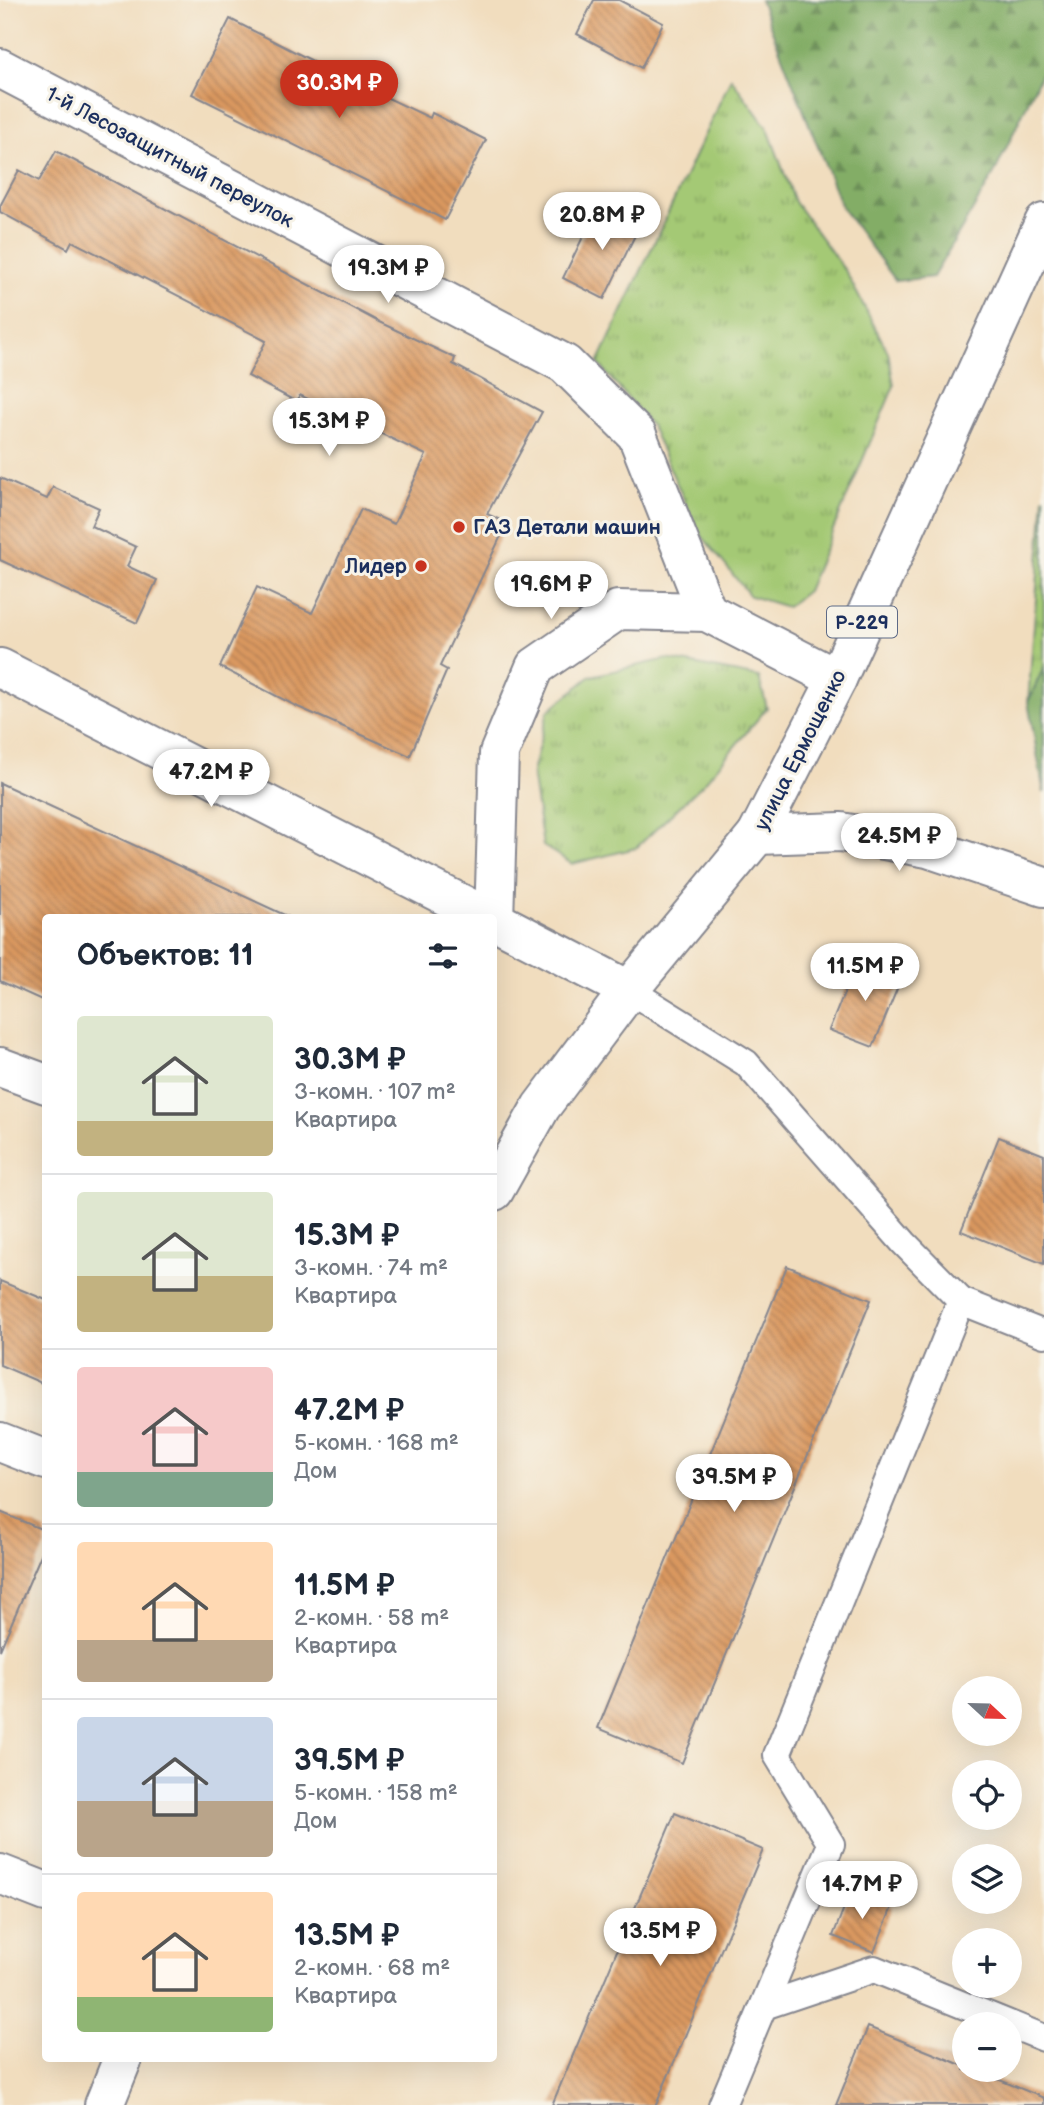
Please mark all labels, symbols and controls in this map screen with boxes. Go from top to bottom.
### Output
pin: 30.3M ₽ [274,60,404,120]
text: 30.3M ₽ [296,69,382,97]
street label: 1-й Лесозащитный переулок [42,81,298,233]
pin: 20.8M ₽ [537,192,667,252]
text: 20.8M ₽ [559,201,645,229]
pin: 19.3M ₽ [323,246,453,305]
text: 19.3M ₽ [347,254,429,282]
pin: 15.3M ₽ [264,398,394,458]
text: 15.3M ₽ [289,407,369,435]
place label: ГАЗ Детали машин [473,515,661,540]
marker: ГАЗ Детали машин [451,519,467,535]
place label: Лидер [344,554,408,579]
marker: Лидер [413,558,429,574]
pin: 19.6M ₽ [486,562,616,621]
text: 19.6M ₽ [510,570,592,598]
road number: Р-229 [827,607,897,638]
street label: улица Ермощенко [749,666,852,835]
pin: 47.2M ₽ [146,750,276,809]
text: 47.2M ₽ [169,758,253,786]
pin: 24.5M ₽ [834,814,964,873]
text: 24.5M ₽ [857,822,941,850]
icon: filters [424,937,462,975]
text: Объектов: 11 [77,938,254,974]
pin: 11.5M ₽ [800,944,930,1003]
text: 11.5M ₽ [826,952,904,980]
text: 30.3M ₽ [294,1042,406,1078]
icon: home [133,1044,217,1128]
text: 3-комн. · 107 m² [294,1078,456,1106]
text: Квартира [294,1106,397,1134]
text: 15.3M ₽ [294,1218,399,1254]
icon: home [133,1220,217,1304]
text: 3-комн. · 74 m² [294,1254,448,1282]
text: Квартира [294,1282,397,1310]
text: 47.2M ₽ [294,1393,404,1429]
icon: home [133,1395,217,1479]
text: 5-комн. · 168 m² [294,1429,459,1457]
pin: 39.5M ₽ [669,1454,799,1514]
text: Дом [294,1457,337,1485]
text: 39.5M ₽ [692,1463,776,1491]
text: 11.5M ₽ [294,1568,395,1604]
icon: home [133,1570,217,1654]
text: 2-комн. · 58 m² [294,1604,449,1632]
text: Квартира [294,1632,397,1660]
north arrow [952,1676,1022,1746]
map controls [952,1676,1022,2082]
text: 39.5M ₽ [294,1743,404,1779]
icon: home [133,1745,217,1829]
button: locate [952,1760,1022,1830]
text: 5-комн. · 158 m² [294,1779,458,1807]
text: Дом [294,1807,337,1835]
button: layers [952,1844,1022,1914]
pin: 14.7M ₽ [797,1862,927,1921]
text: 14.7M ₽ [822,1870,902,1898]
pin: 13.5M ₽ [595,1909,725,1968]
text: 13.5M ₽ [620,1917,700,1945]
text: 13.5M ₽ [294,1918,399,1954]
icon: home [133,1920,217,2004]
button: + [952,1928,1022,1998]
text: 2-комн. · 68 m² [294,1954,450,1982]
text: Квартира [294,1982,397,2010]
button: − [952,2012,1022,2082]

